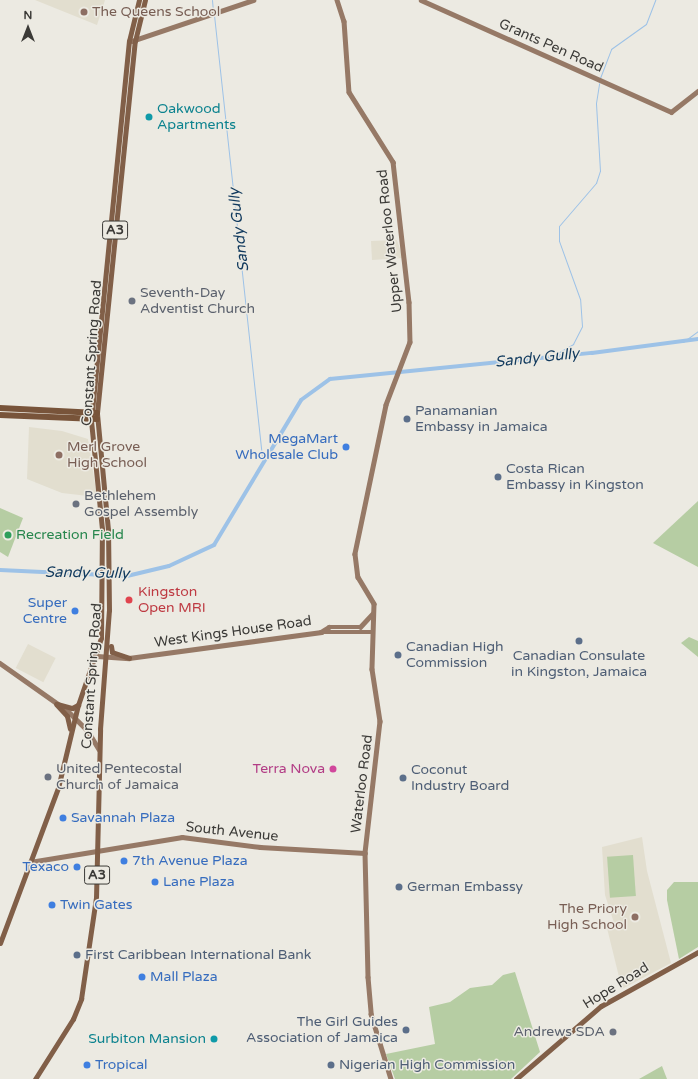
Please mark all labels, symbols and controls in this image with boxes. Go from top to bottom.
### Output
place label: The Queens School [92,4,220,20]
marker: The Queens School [79,7,89,17]
north arrow [8,8,48,48]
text: N [24,9,32,22]
street label: Grants Pen Road [496,15,606,77]
place label: Oakwood Apartments [157,101,236,134]
marker: Oakwood Apartments [144,112,154,122]
street label: Upper Waterloo Road [374,168,406,314]
water label: Sandy Gully [225,187,253,273]
road number: A3 [102,219,128,241]
street label: Constant Spring Road [79,280,105,426]
place label: Seventh-Day Adventist Church [140,285,255,318]
marker: Seventh-Day Adventist Church [127,296,137,306]
water label: Sandy Gully [494,345,580,371]
place label: Panamanian Embassy in Jamaica [415,403,548,436]
marker: Panamanian Embassy in Jamaica [402,414,412,424]
place label: MegaMart Wholesale Club [235,431,338,464]
place label: Merl Grove High School [67,439,147,472]
marker: MegaMart Wholesale Club [341,442,351,452]
marker: Merl Grove High School [54,450,64,460]
place label: Costa Rican Embassy in Kingston [506,461,644,494]
marker: Costa Rican Embassy in Kingston [493,472,503,482]
place label: Bethlehem Gospel Assembly [84,488,198,520]
marker: Bethlehem Gospel Assembly [71,499,81,509]
place label: Recreation Field [16,527,124,543]
marker: Recreation Field [3,530,13,540]
water label: Sandy Gully [45,563,129,583]
place label: Kingston Open MRI [138,584,206,616]
marker: Kingston Open MRI [123,594,135,606]
place label: Super Centre [23,595,67,628]
street label: Constant Spring Road [79,603,105,749]
marker: Super Centre [70,606,80,616]
street label: West Kings House Road [153,613,313,651]
marker: Canadian Consulate in Kingston, Jamaica [574,636,584,646]
place label: Canadian High Commission [406,639,504,672]
place label: Canadian Consulate in Kingston, Jamaica [511,648,647,680]
marker: Canadian High Commission [393,650,403,660]
street label: Waterloo Road [348,734,376,834]
place label: United Pentecostal Church of Jamaica [56,761,182,794]
place label: Terra Nova [253,761,325,777]
place label: Coconut Industry Board [411,762,509,794]
marker: Terra Nova [328,764,338,774]
marker: United Pentecostal Church of Jamaica [43,772,53,782]
marker: Coconut Industry Board [398,773,408,783]
place label: Savannah Plaza [71,810,175,826]
marker: Savannah Plaza [58,813,68,823]
street label: South Avenue [185,819,279,845]
place label: 7th Avenue Plaza [132,853,248,869]
marker: 7th Avenue Plaza [119,856,129,866]
place label: Texaco [22,859,69,875]
marker: Texaco [72,862,82,872]
road number: A3 [84,864,110,886]
place label: Lane Plaza [163,874,235,890]
marker: Lane Plaza [150,877,160,887]
place label: German Embassy [407,879,523,895]
marker: German Embassy [394,882,404,892]
place label: Twin Gates [60,897,132,913]
marker: Twin Gates [47,900,57,910]
place label: The Priory High School [547,901,627,934]
marker: The Priory High School [630,912,640,922]
place label: First Caribbean International Bank [85,947,311,963]
marker: First Caribbean International Bank [72,950,82,960]
street label: Hope Road [580,959,652,1013]
place label: Mall Plaza [150,969,218,985]
marker: Mall Plaza [137,972,147,982]
place label: The Girl Guides Association of Jamaica [246,1014,398,1046]
place label: Andrews SDA [513,1024,605,1040]
marker: The Girl Guides Association of Jamaica [401,1025,411,1035]
marker: Andrews SDA [608,1027,618,1037]
place label: Surbiton Mansion [88,1031,206,1047]
marker: Surbiton Mansion [209,1034,219,1044]
place label: Tropical [95,1057,147,1073]
place label: Nigerian High Commission [339,1057,515,1073]
marker: Tropical [82,1060,92,1070]
marker: Nigerian High Commission [326,1060,336,1070]

